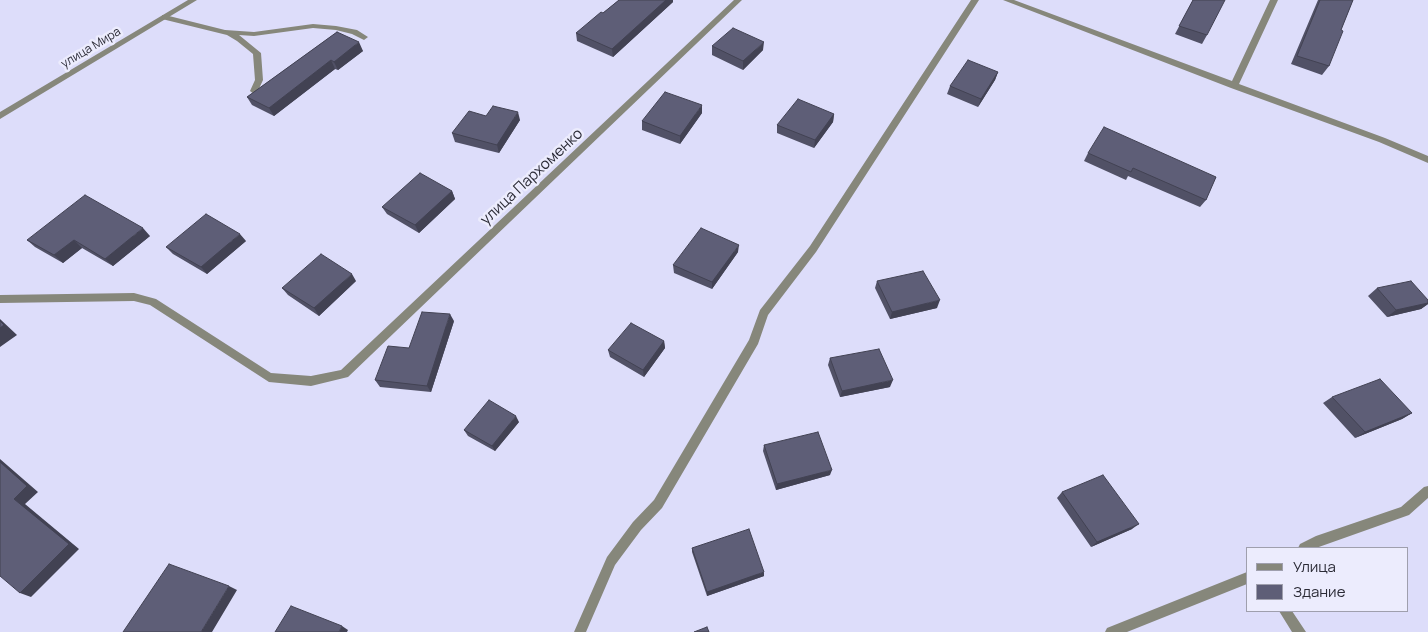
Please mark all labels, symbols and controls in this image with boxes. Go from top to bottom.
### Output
street label: улица Мира [59,25,123,71]
street label: улица Пархоменко [477,125,587,229]
legend [1246,547,1408,612]
text: Улица [1293,556,1336,577]
text: Здание [1293,581,1345,602]

